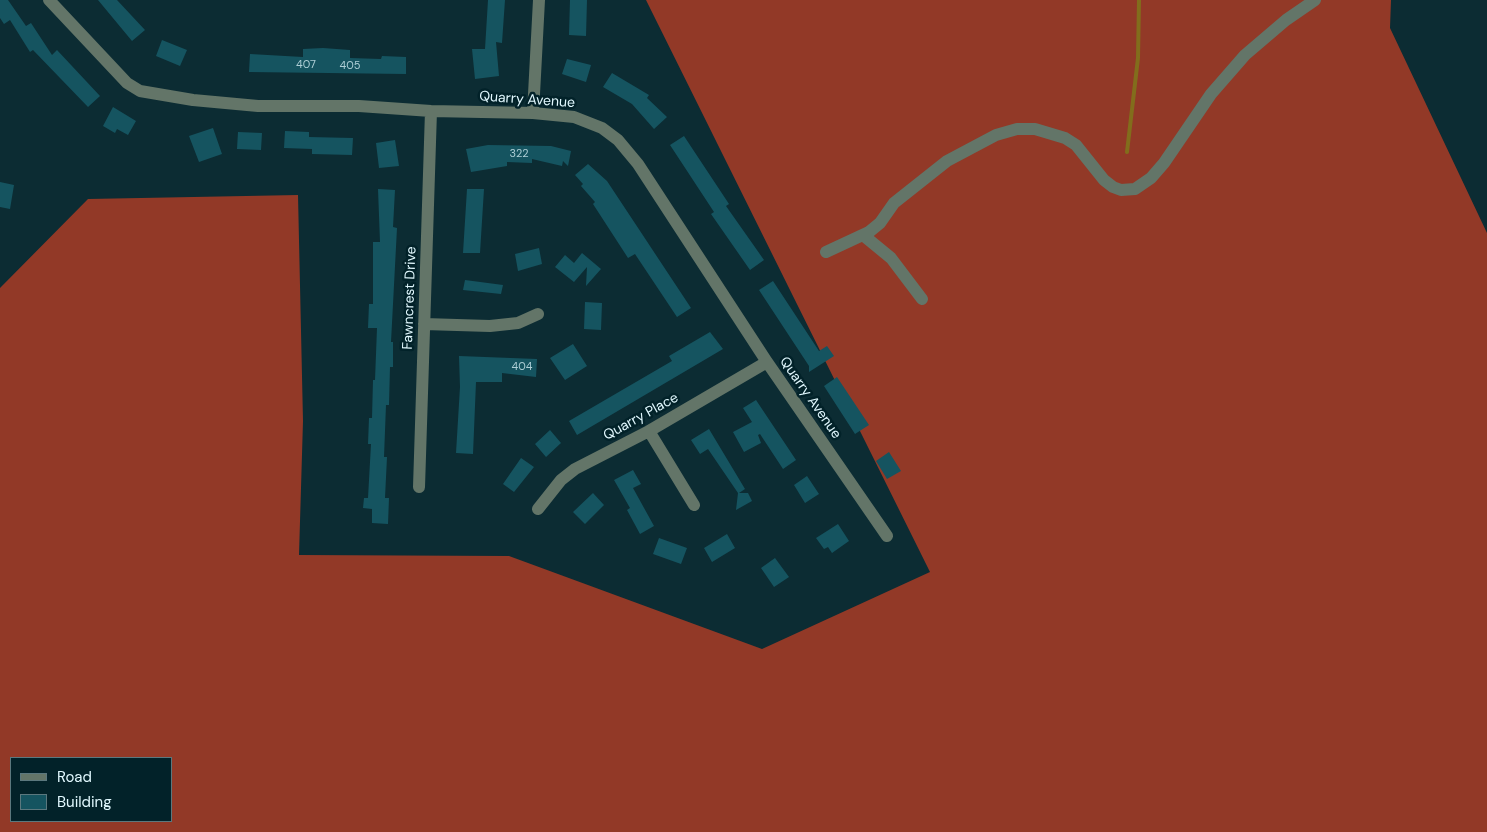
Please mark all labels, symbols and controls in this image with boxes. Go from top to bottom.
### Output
house number: 407 [296,58,316,72]
house number: 405 [340,59,360,73]
street label: Quarry Avenue [479,88,575,112]
house number: 322 [509,147,529,161]
street label: Fawncrest Drive [400,246,420,350]
street label: Quarry Avenue [776,354,844,442]
house number: 404 [512,360,532,374]
street label: Quarry Place [601,389,681,445]
legend [10,757,172,822]
text: Road [57,767,92,787]
text: Building [57,792,112,812]

